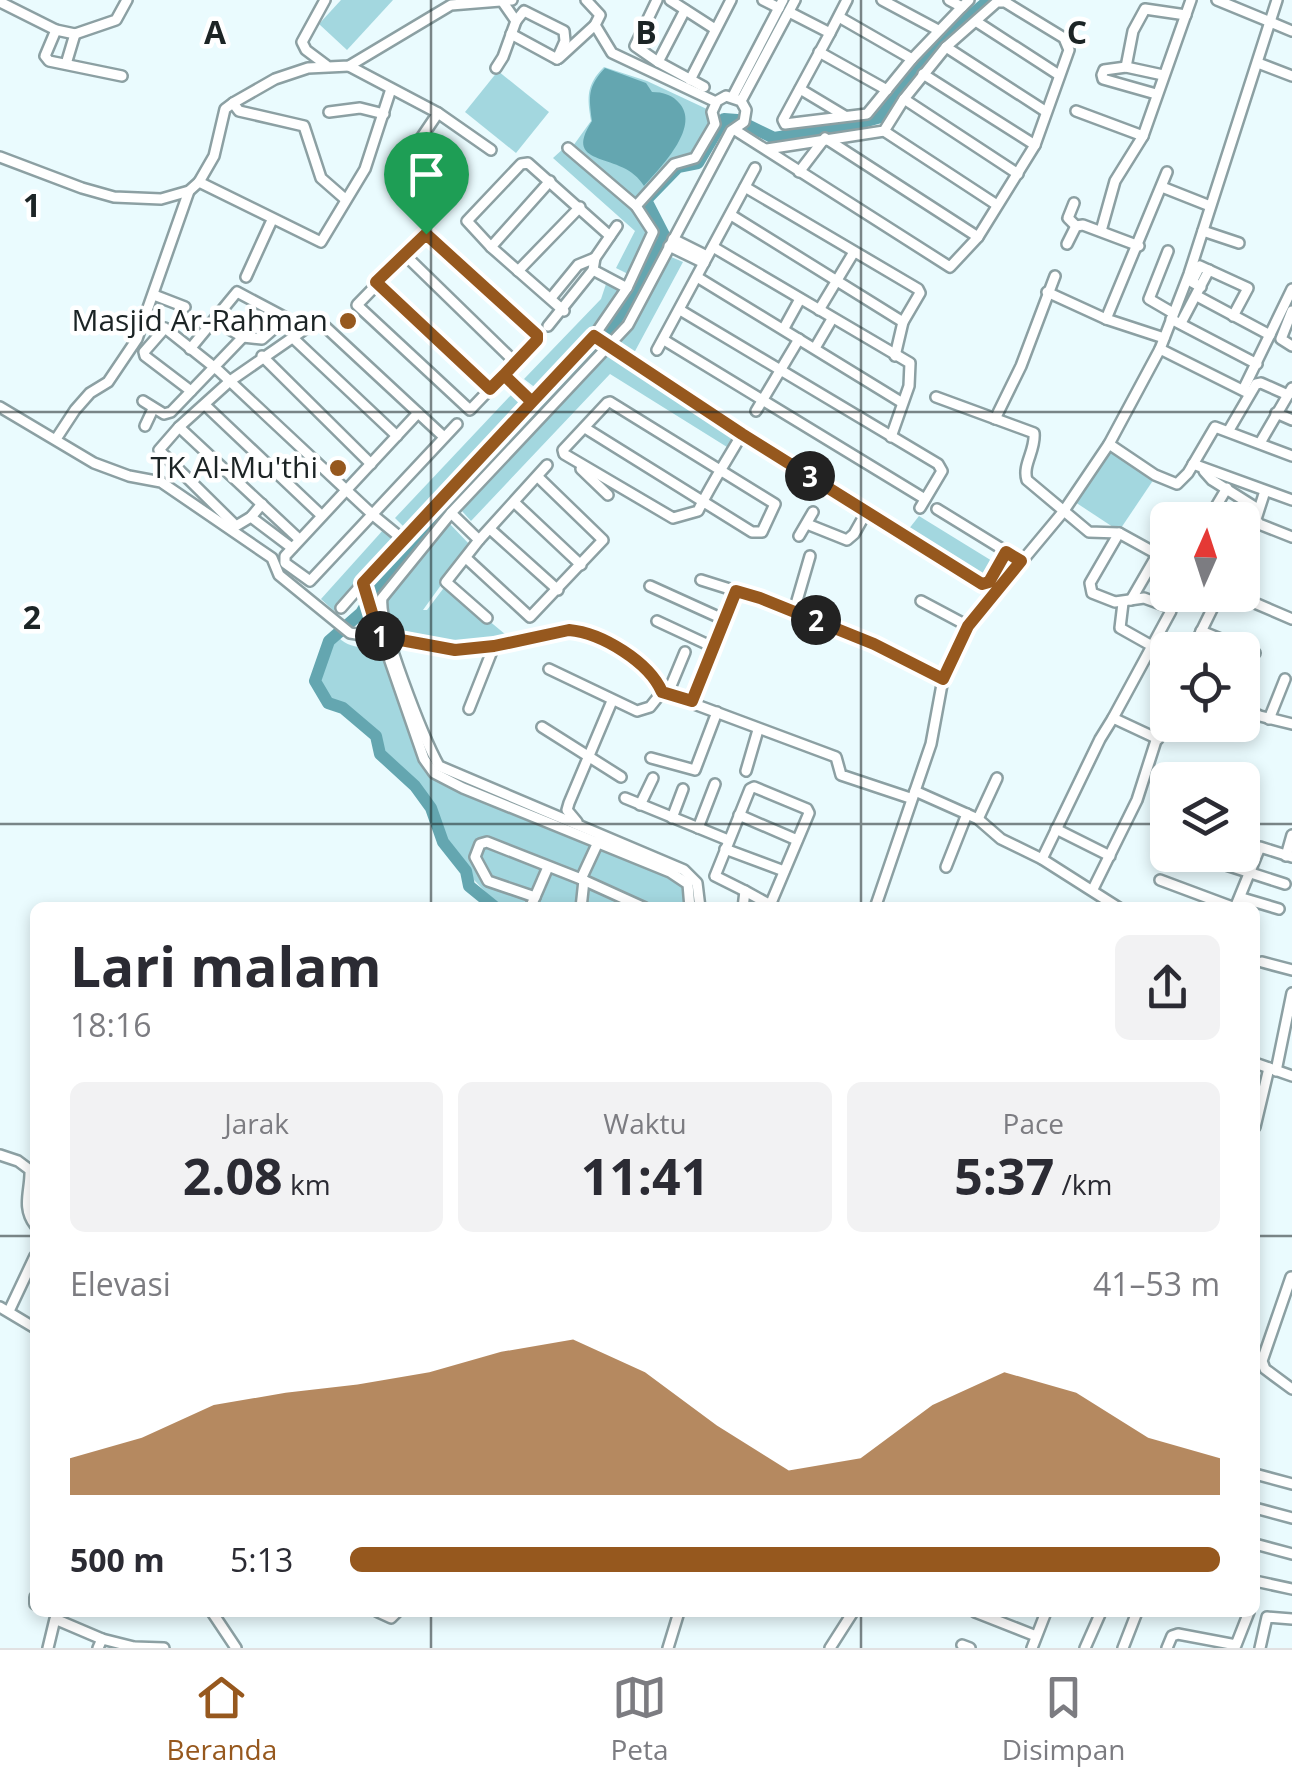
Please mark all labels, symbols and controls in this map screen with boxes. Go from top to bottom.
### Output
text: A [204,10,227,53]
text: B [635,10,657,53]
text: C [1067,10,1087,53]
pin [384,132,469,235]
icon: arrive [399,147,454,202]
text: 1 [23,183,41,226]
place label: Masjid Ar-Rahman [71,299,328,340]
marker: Masjid Ar-Rahman [337,310,359,332]
place label: TK Al-Mu'thi [150,446,318,487]
pin: 3 [785,451,835,501]
marker: TK Al-Mu'thi [327,457,349,479]
text: 3 [802,457,818,495]
north arrow [1150,502,1260,612]
map controls [1150,502,1260,872]
text: 2 [23,595,41,638]
pin: 2 [791,595,841,645]
text: 2 [808,601,824,639]
pin: 1 [355,611,405,661]
text: 1 [372,617,388,655]
button: locate [1150,632,1260,742]
button: layers [1150,762,1260,872]
text: Lari malam [70,928,382,1003]
button: share [1115,935,1220,1040]
text: 18:16 [70,1003,152,1046]
text: Jarak [224,1104,289,1142]
text: Waktu [603,1104,687,1142]
text: Pace [1003,1104,1064,1142]
text: 2.08 [183,1142,283,1210]
text: 11:41 [581,1142,709,1210]
text: 5:37 [954,1142,1054,1210]
text: km [283,1165,331,1203]
text: /km [1054,1165,1112,1203]
text: Elevasi [70,1262,171,1305]
text: 41–53 m [1093,1262,1220,1305]
text: 500 m [70,1538,165,1581]
text: 5:13 [230,1538,293,1581]
tab: Beranda [167,1670,277,1768]
tab: Peta [610,1670,669,1768]
tab: Disimpan [1002,1670,1125,1768]

